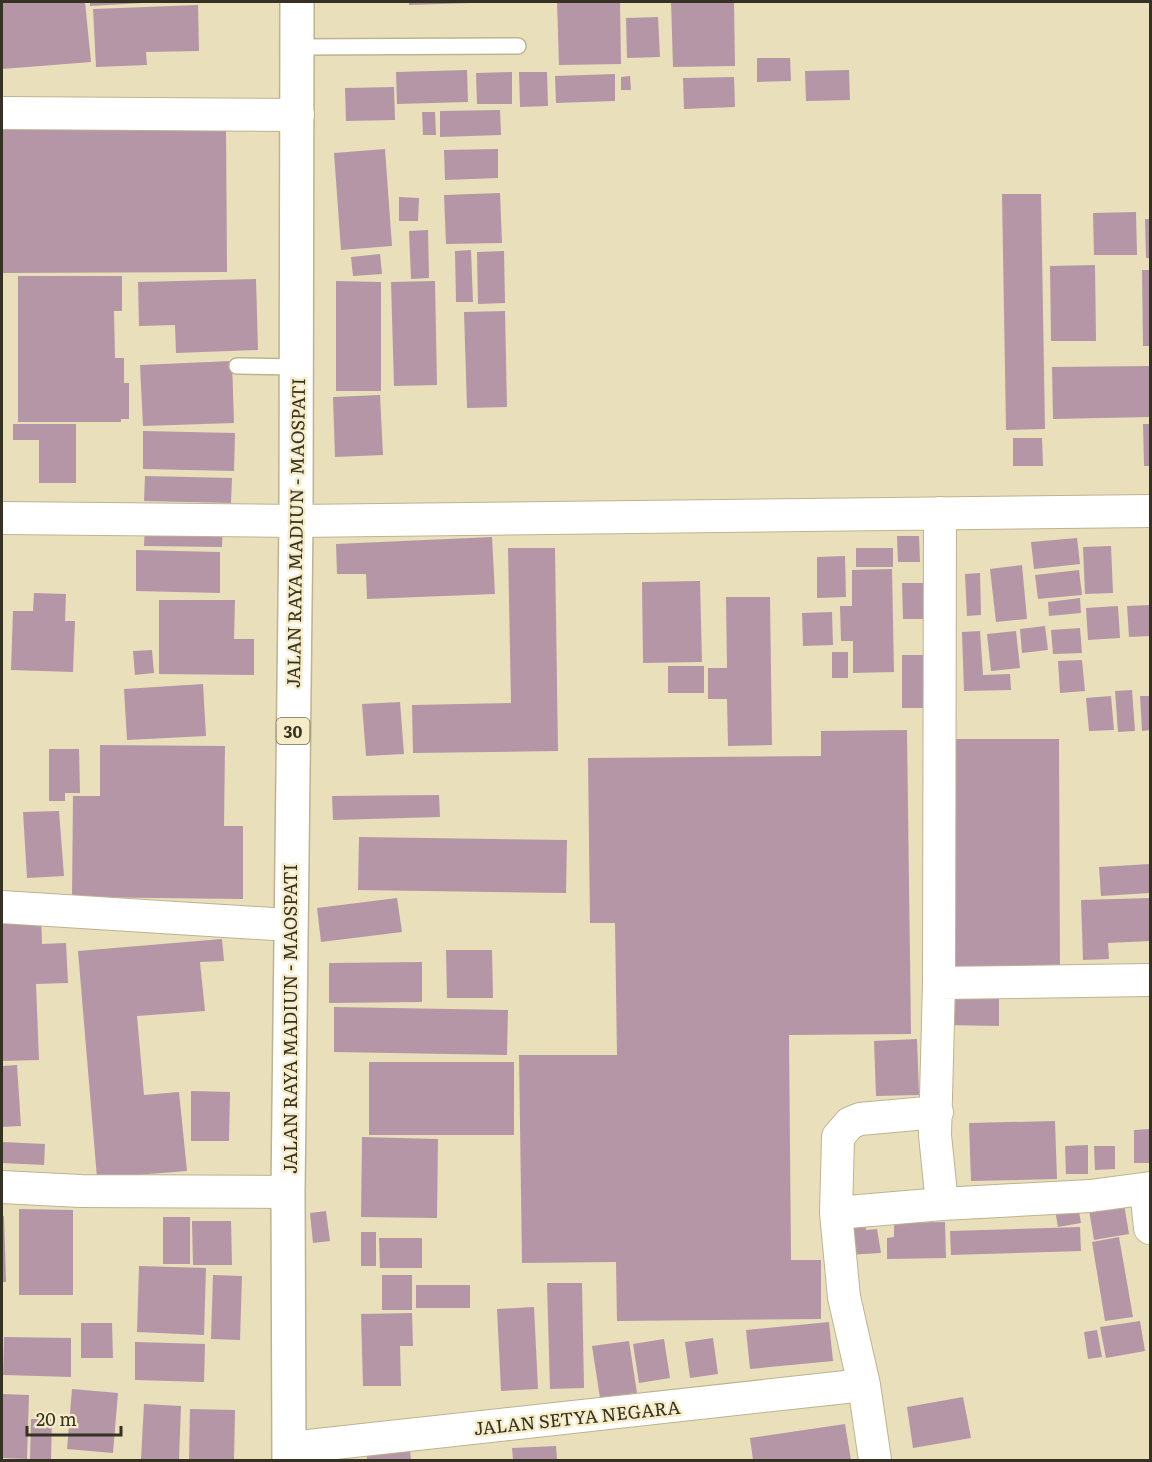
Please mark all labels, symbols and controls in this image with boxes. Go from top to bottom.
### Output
street label: JALAN RAYA MADIUN - MAOSPATI [279,378,311,688]
road number: 30 [276,718,310,744]
street label: JALAN RAYA MADIUN - MAOSPATI [276,864,303,1174]
street label: JALAN SETYA NEGARA [472,1393,682,1441]
scale bar [27,1399,122,1437]
text: 20 m [36,1405,77,1432]

